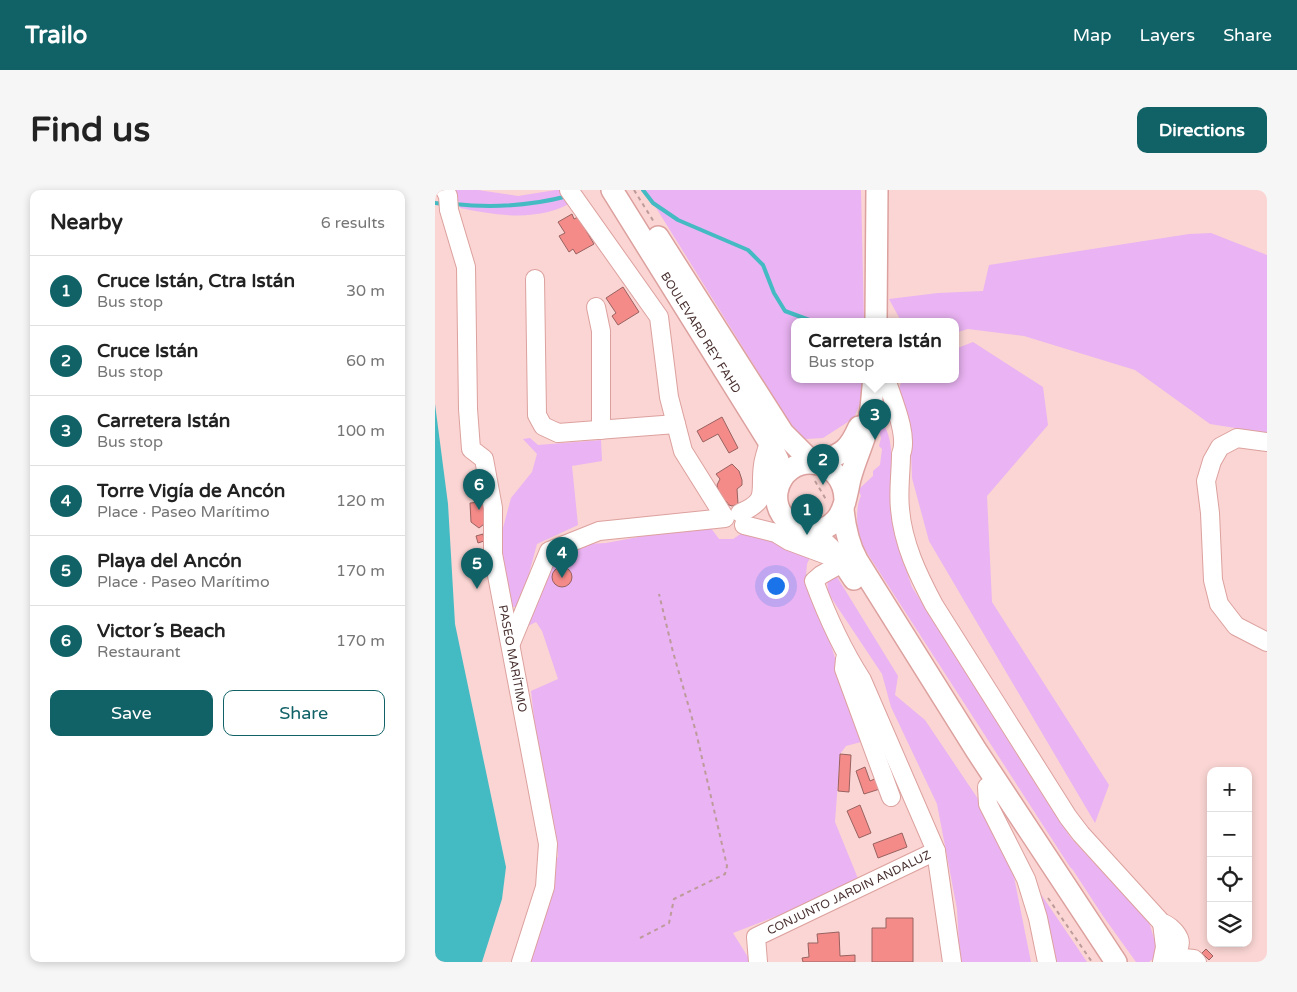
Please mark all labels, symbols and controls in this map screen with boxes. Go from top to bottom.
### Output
text: Trailo [25,21,87,50]
text: Map [1073,24,1112,46]
text: Layers [1140,24,1195,46]
text: Share [1223,24,1272,46]
button: Directions [1137,107,1267,153]
text: Find us [30,109,150,151]
text: Nearby [50,210,123,235]
text: 6 results [321,213,385,233]
text: Cruce Istán, Ctra Istán [97,270,295,292]
street label: BOULEVARD REY FAHD [658,270,744,396]
text: 1 [61,281,71,301]
text: 30 m [346,281,385,301]
text: Bus stop [97,292,163,312]
popup [791,318,959,383]
text: Carretera Istán [808,330,942,352]
text: Cruce Istán [97,340,198,362]
text: 2 [61,351,71,371]
text: 60 m [346,351,385,371]
text: Bus stop [808,352,874,372]
text: Bus stop [97,362,163,382]
pin: 3 [859,399,891,440]
text: Carretera Istán [97,410,230,432]
text: 3 [61,421,71,441]
text: 100 m [336,421,385,441]
text: Bus stop [97,432,163,452]
pin: 2 [807,444,839,485]
pin: 6 [463,469,495,510]
text: Torre Vigía de Ancón [97,480,285,502]
text: 4 [61,491,71,511]
text: 120 m [336,491,385,511]
pin: 1 [791,494,823,535]
text: Place · Paseo Marítimo [97,502,270,522]
pin: 4 [546,537,578,578]
pin: 5 [461,548,493,589]
text: Playa del Ancón [97,550,242,572]
text: 5 [61,561,71,581]
text: 170 m [336,561,385,581]
text: Place · Paseo Marítimo [97,572,270,592]
your location [763,573,789,599]
street label: PASEO MARÍTIMO [496,604,530,714]
text: Victor´s Beach [97,620,226,642]
text: 6 [61,631,71,651]
text: 170 m [336,631,385,651]
text: Restaurant [97,642,181,662]
button: Save [50,690,213,736]
button: Share [223,690,385,736]
map controls [1207,767,1252,947]
button: + [1207,767,1252,812]
button: − [1207,812,1252,857]
street label: CONJUNTO JARDIN ANDALUZ [765,847,933,938]
button: locate [1207,857,1252,902]
button: layers [1207,902,1252,947]

